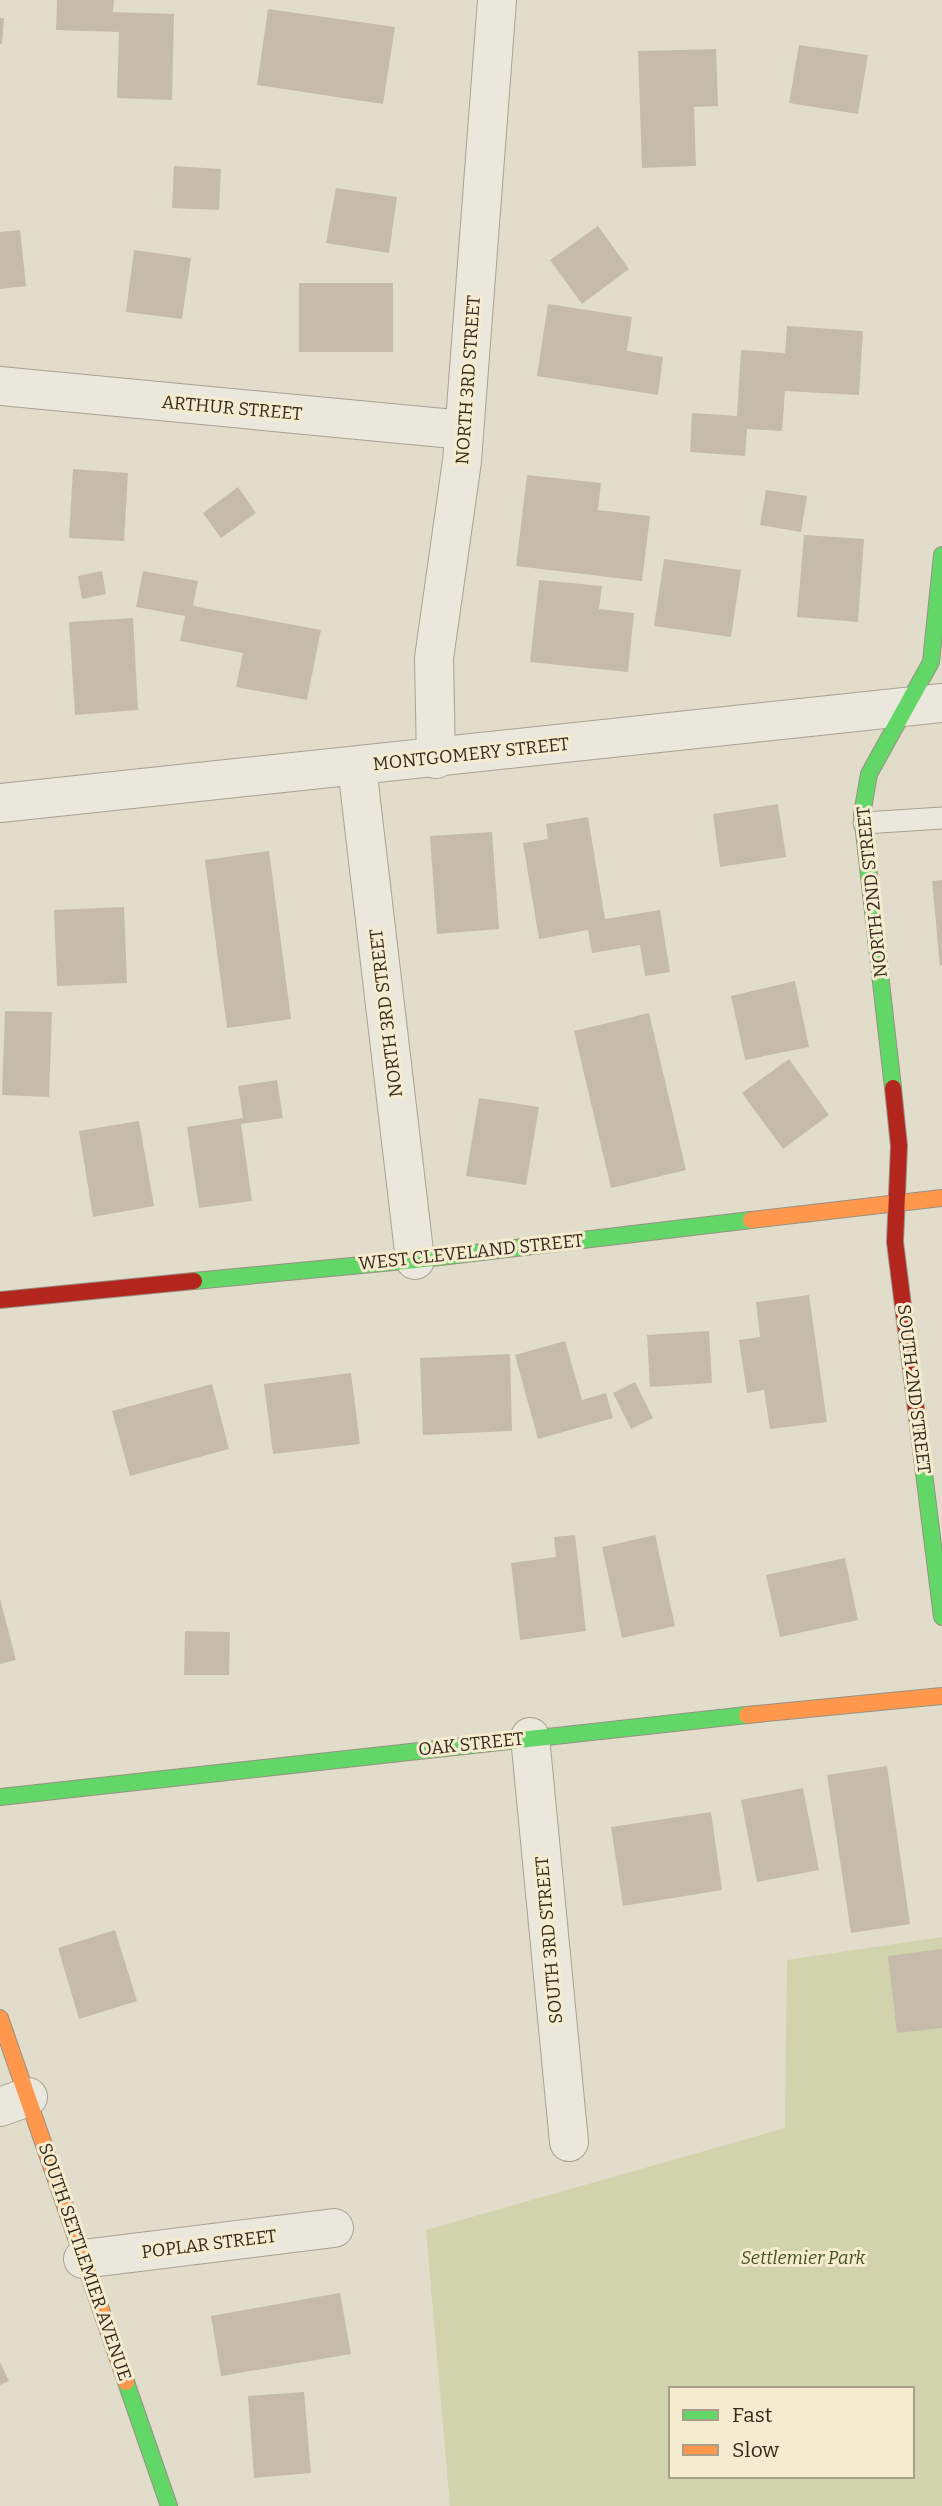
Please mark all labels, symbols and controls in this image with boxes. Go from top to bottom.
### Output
street label: NORTH 3RD STREET [451,294,485,465]
street label: ARTHUR STREET [161,391,304,425]
street label: MONTGOMERY STREET [372,733,571,775]
street label: NORTH 2ND STREET [852,805,892,979]
street label: NORTH 3RD STREET [365,927,407,1098]
street label: WEST CLEVELAND STREET [358,1229,585,1275]
street label: SOUTH 2ND STREET [893,1303,935,1475]
street label: OAK STREET [417,1727,525,1760]
street label: SOUTH 3RD STREET [531,1855,567,2025]
street label: SOUTH SETTLEMIER AVENUE [34,2140,136,2384]
street label: POPLAR STREET [140,2225,278,2263]
park label: Settlemier Park [741,2247,866,2269]
legend [669,2387,914,2478]
text: Fast [732,2402,773,2428]
text: Slow [732,2437,779,2463]

